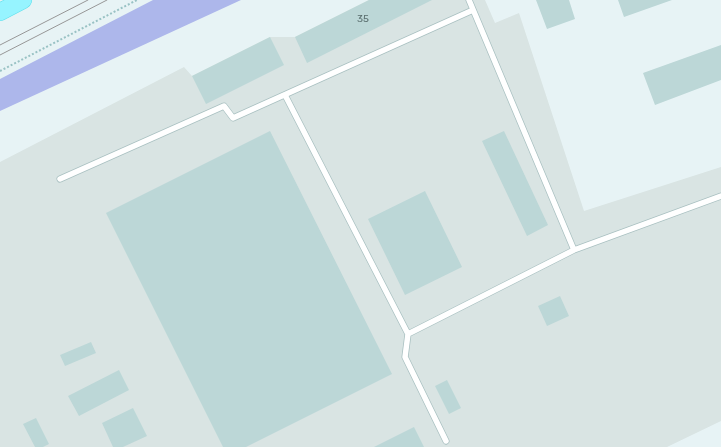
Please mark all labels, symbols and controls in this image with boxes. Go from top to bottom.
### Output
house number: 35 [357,13,369,25]

